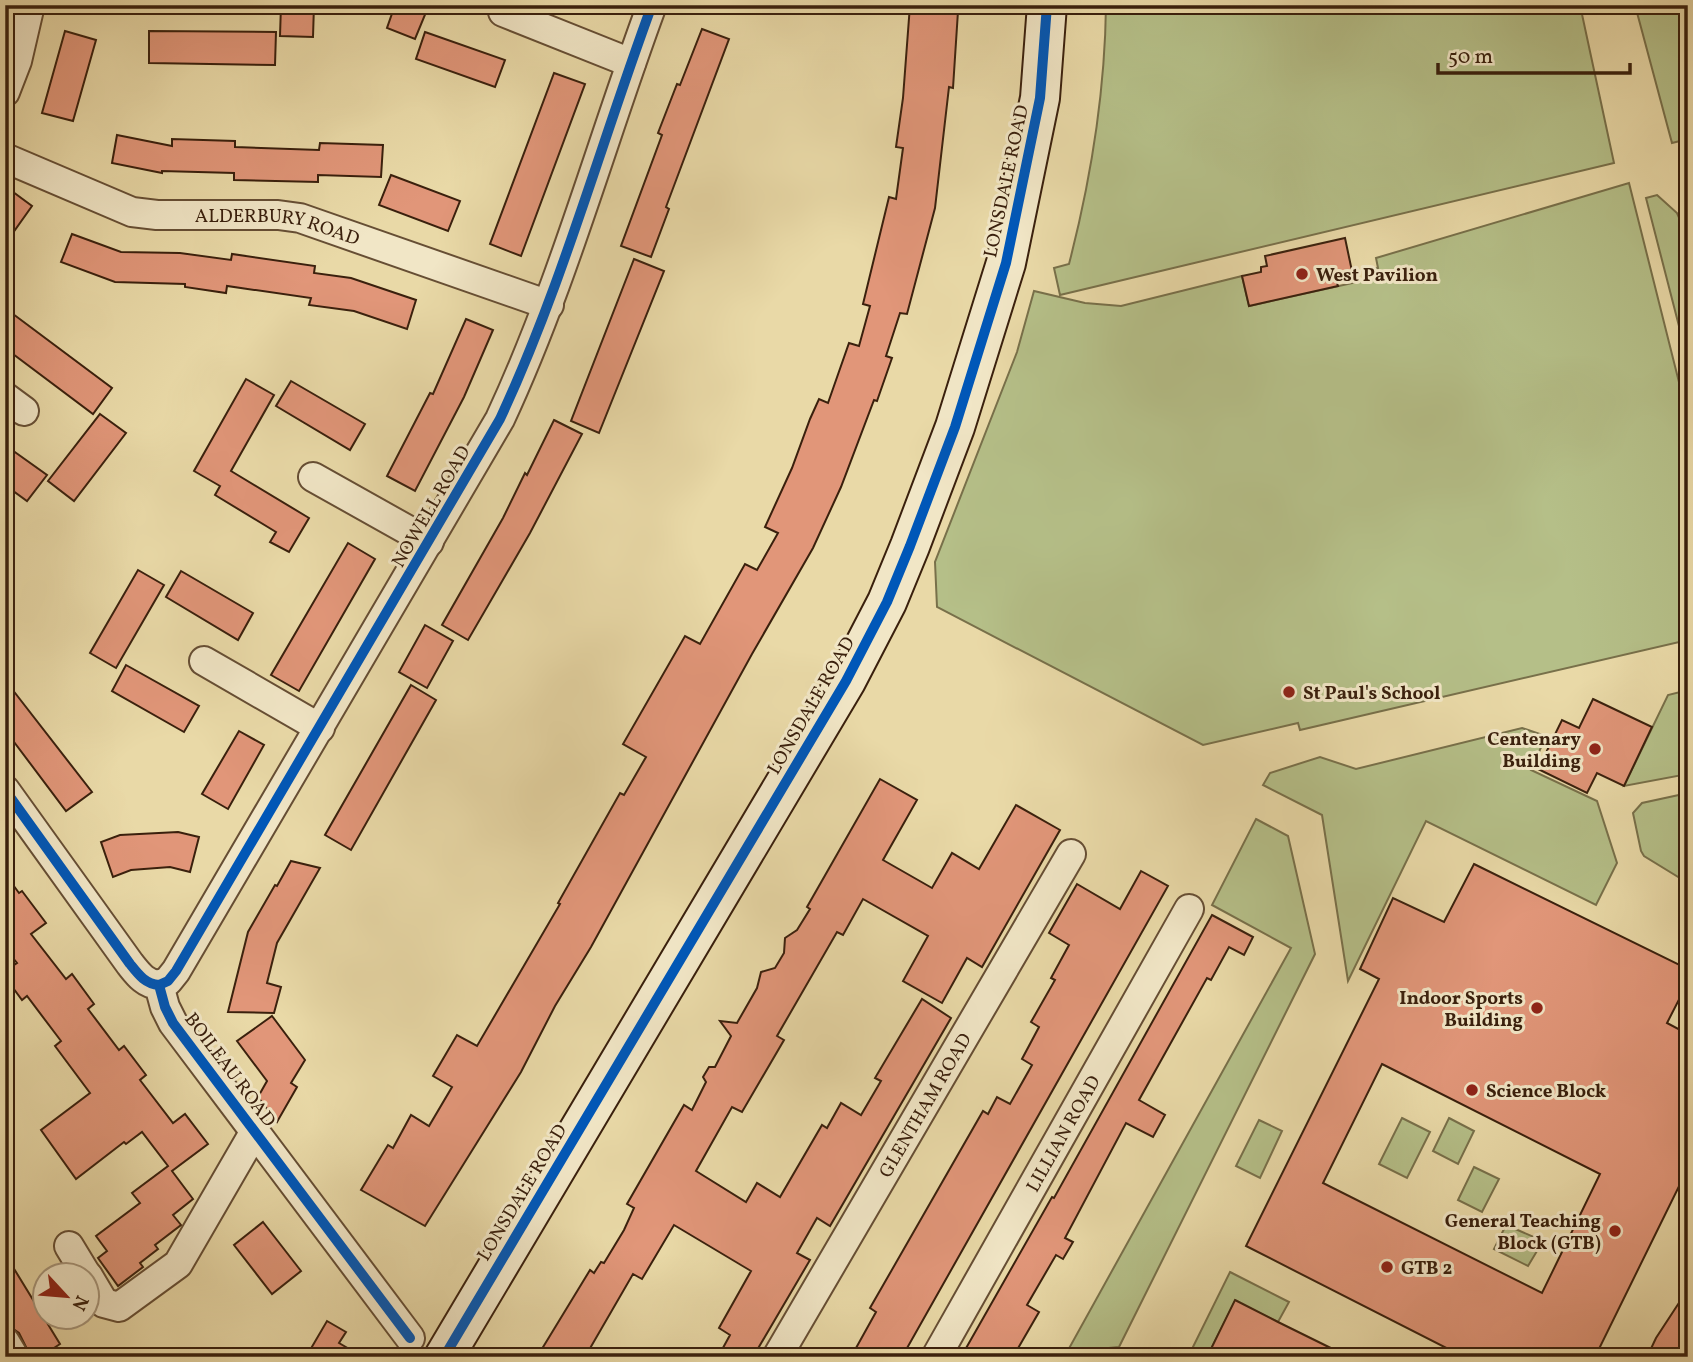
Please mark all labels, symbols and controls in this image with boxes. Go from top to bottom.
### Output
scale bar [1438,32,1630,76]
text: 50 m [1448,43,1493,72]
street label: LONSDALE ROAD [978,102,1036,260]
street label: ALDERBURY ROAD [195,204,363,253]
place label: West Pavilion [1316,263,1438,289]
marker: West Pavilion [1294,266,1310,282]
street label: NOWELL ROAD [386,441,477,573]
street label: LONSDALE ROAD [762,632,862,780]
place label: St Paul's School [1303,681,1441,707]
marker: St Paul's School [1281,684,1297,700]
place label: Centenary Building [1487,727,1581,775]
marker: Centenary Building [1587,741,1603,757]
place label: Indoor Sports Building [1399,986,1523,1034]
marker: Indoor Sports Building [1529,1000,1545,1016]
street label: BOILEAU ROAD [178,1008,281,1133]
street label: GLENTHAM ROAD [874,1029,979,1183]
street label: LILLIAN ROAD [1021,1071,1108,1197]
place label: Science Block [1486,1079,1607,1105]
marker: Science Block [1464,1082,1480,1098]
street label: LONSDALE ROAD [472,1120,574,1266]
place label: General Teaching Block (GTB) [1445,1209,1601,1257]
marker: General Teaching Block (GTB) [1607,1223,1623,1239]
place label: GTB 2 [1401,1256,1452,1282]
marker: GTB 2 [1379,1259,1395,1275]
north arrow [32,1260,102,1330]
text: N [65,1291,94,1315]

